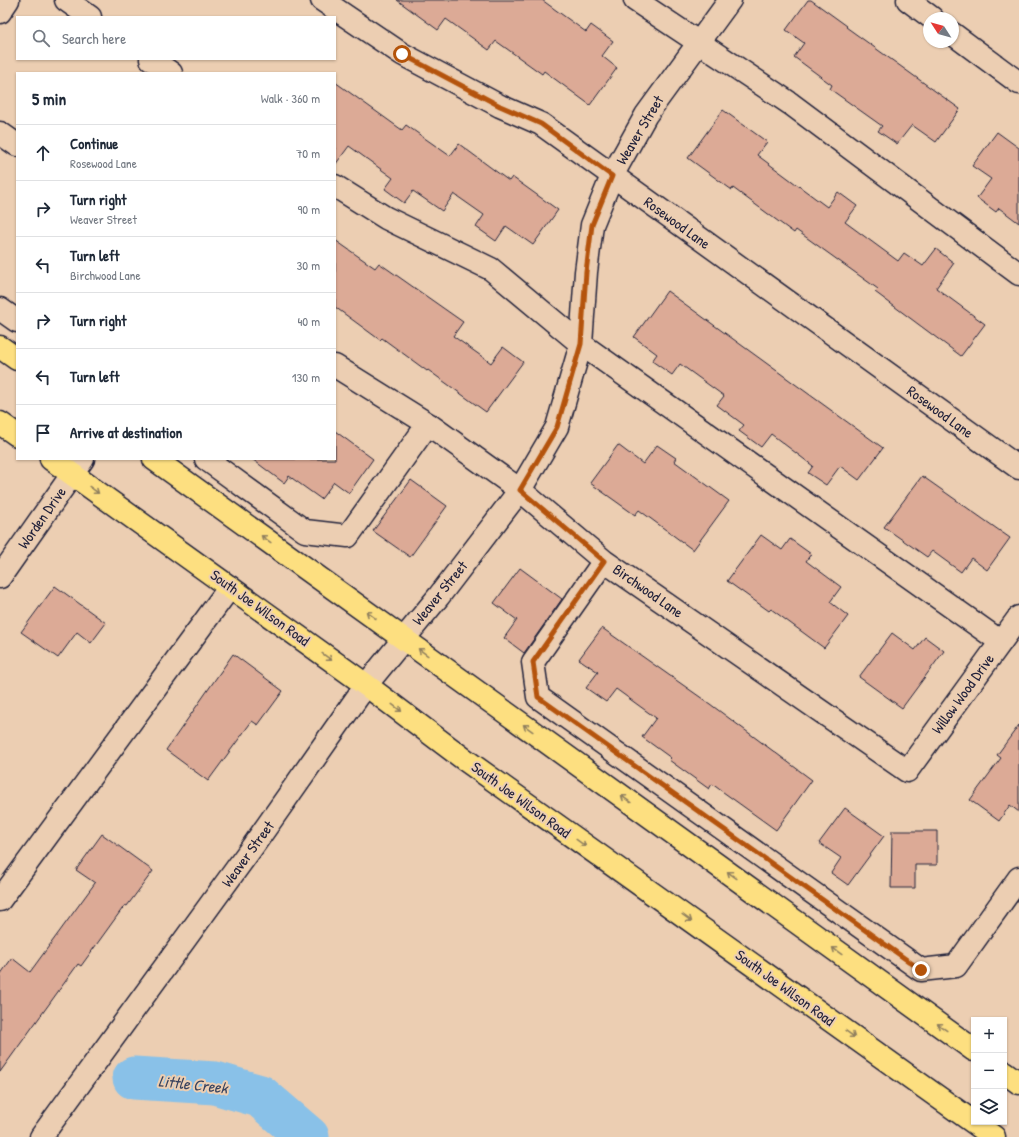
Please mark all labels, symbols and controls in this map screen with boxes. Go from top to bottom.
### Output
north arrow [923,12,959,48]
search box [16,16,336,60]
icon: search [30,27,52,49]
text: Search here [62,28,126,49]
route start [393,45,411,63]
text: 5 min [32,87,66,110]
text: Walk · 360 m [261,89,320,107]
street label: Weaver Street [611,91,669,168]
text: Continue [70,133,118,154]
icon: ahead [32,142,54,164]
text: 70 m [296,144,320,162]
text: Rosewood Lane [70,154,137,172]
text: Turn right [70,189,126,210]
street label: Rosewood Lane [640,191,715,254]
icon: right [32,198,54,220]
text: 90 m [298,200,320,218]
text: Weaver Street [70,210,137,228]
text: Turn left [70,245,120,266]
icon: left [32,254,54,276]
text: 30 m [297,256,320,274]
text: Birchwood Lane [70,266,141,284]
icon: right [32,310,54,332]
text: Turn right [70,310,126,331]
text: 40 m [297,312,320,330]
icon: left [32,366,54,388]
text: Turn left [70,366,120,387]
text: 130 m [292,368,320,386]
street label: Rosewood Lane [903,380,978,443]
icon: arrive [32,422,54,444]
text: Arrive at destination [70,422,182,443]
street label: Worden Drive [13,482,71,553]
one-way arrow [89,486,100,494]
one-way arrow [261,535,272,543]
street label: Weaver Street [407,555,473,629]
street label: Birchwood Lane [609,559,688,623]
street label: South Joe Wilson Road [206,564,314,651]
one-way arrow [366,611,377,619]
one-way arrow [417,648,428,656]
street label: Willow Wood Drive [926,649,999,738]
one-way arrow [322,653,333,661]
one-way arrow [391,704,402,712]
one-way arrow [523,724,534,732]
street label: South Joe Wilson Road [467,756,575,843]
one-way arrow [621,794,632,803]
street label: Weaver Street [216,816,279,891]
one-way arrow [575,839,586,847]
one-way arrow [726,871,737,879]
one-way arrow [681,914,692,922]
street label: South Joe Wilson Road [731,944,839,1031]
one-way arrow [832,947,843,955]
route end [912,961,930,979]
map controls [971,1017,1007,1125]
button: + [971,1017,1007,1053]
one-way arrow [937,1023,948,1031]
one-way arrow [844,1030,855,1038]
button: − [971,1053,1007,1089]
water label: Little Creek [157,1069,230,1099]
button: layers [971,1089,1007,1125]

